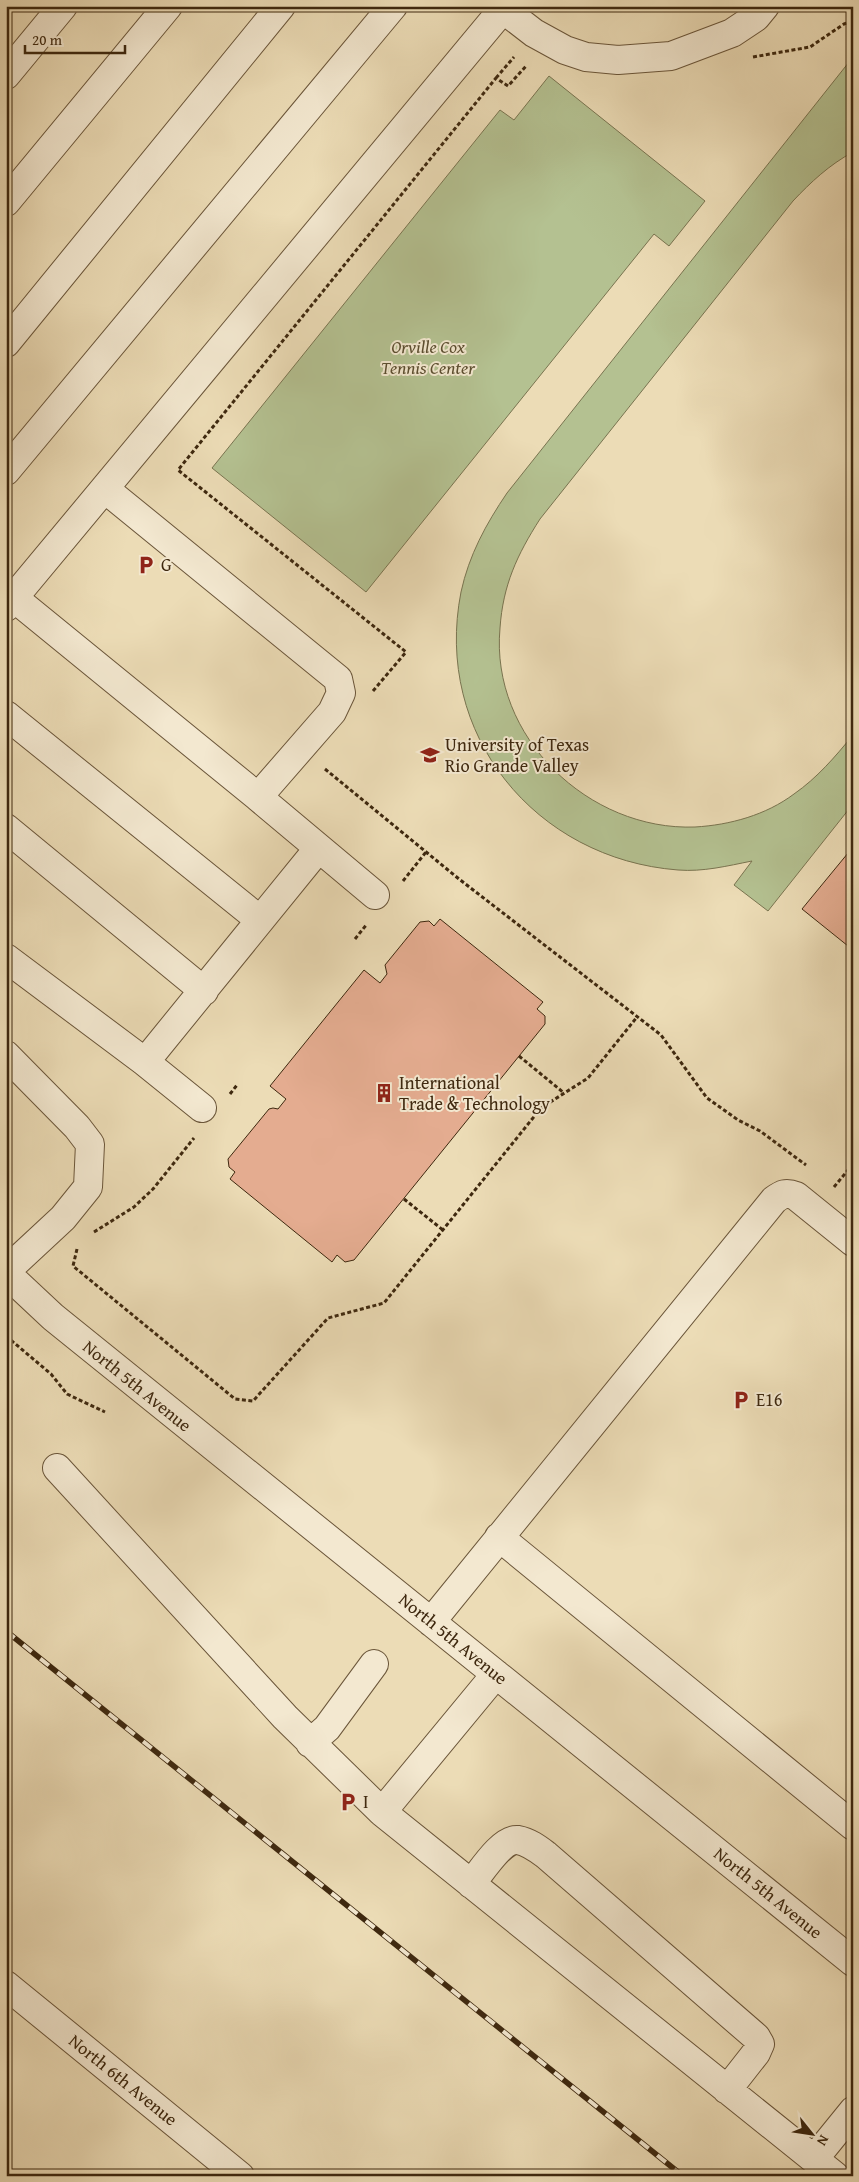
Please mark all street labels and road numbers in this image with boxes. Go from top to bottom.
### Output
street label: North 5th Avenue [77,1333,198,1438]
street label: North 5th Avenue [393,1586,514,1691]
street label: North 5th Avenue [708,1840,829,1945]
street label: North 6th Avenue [63,2027,184,2132]

